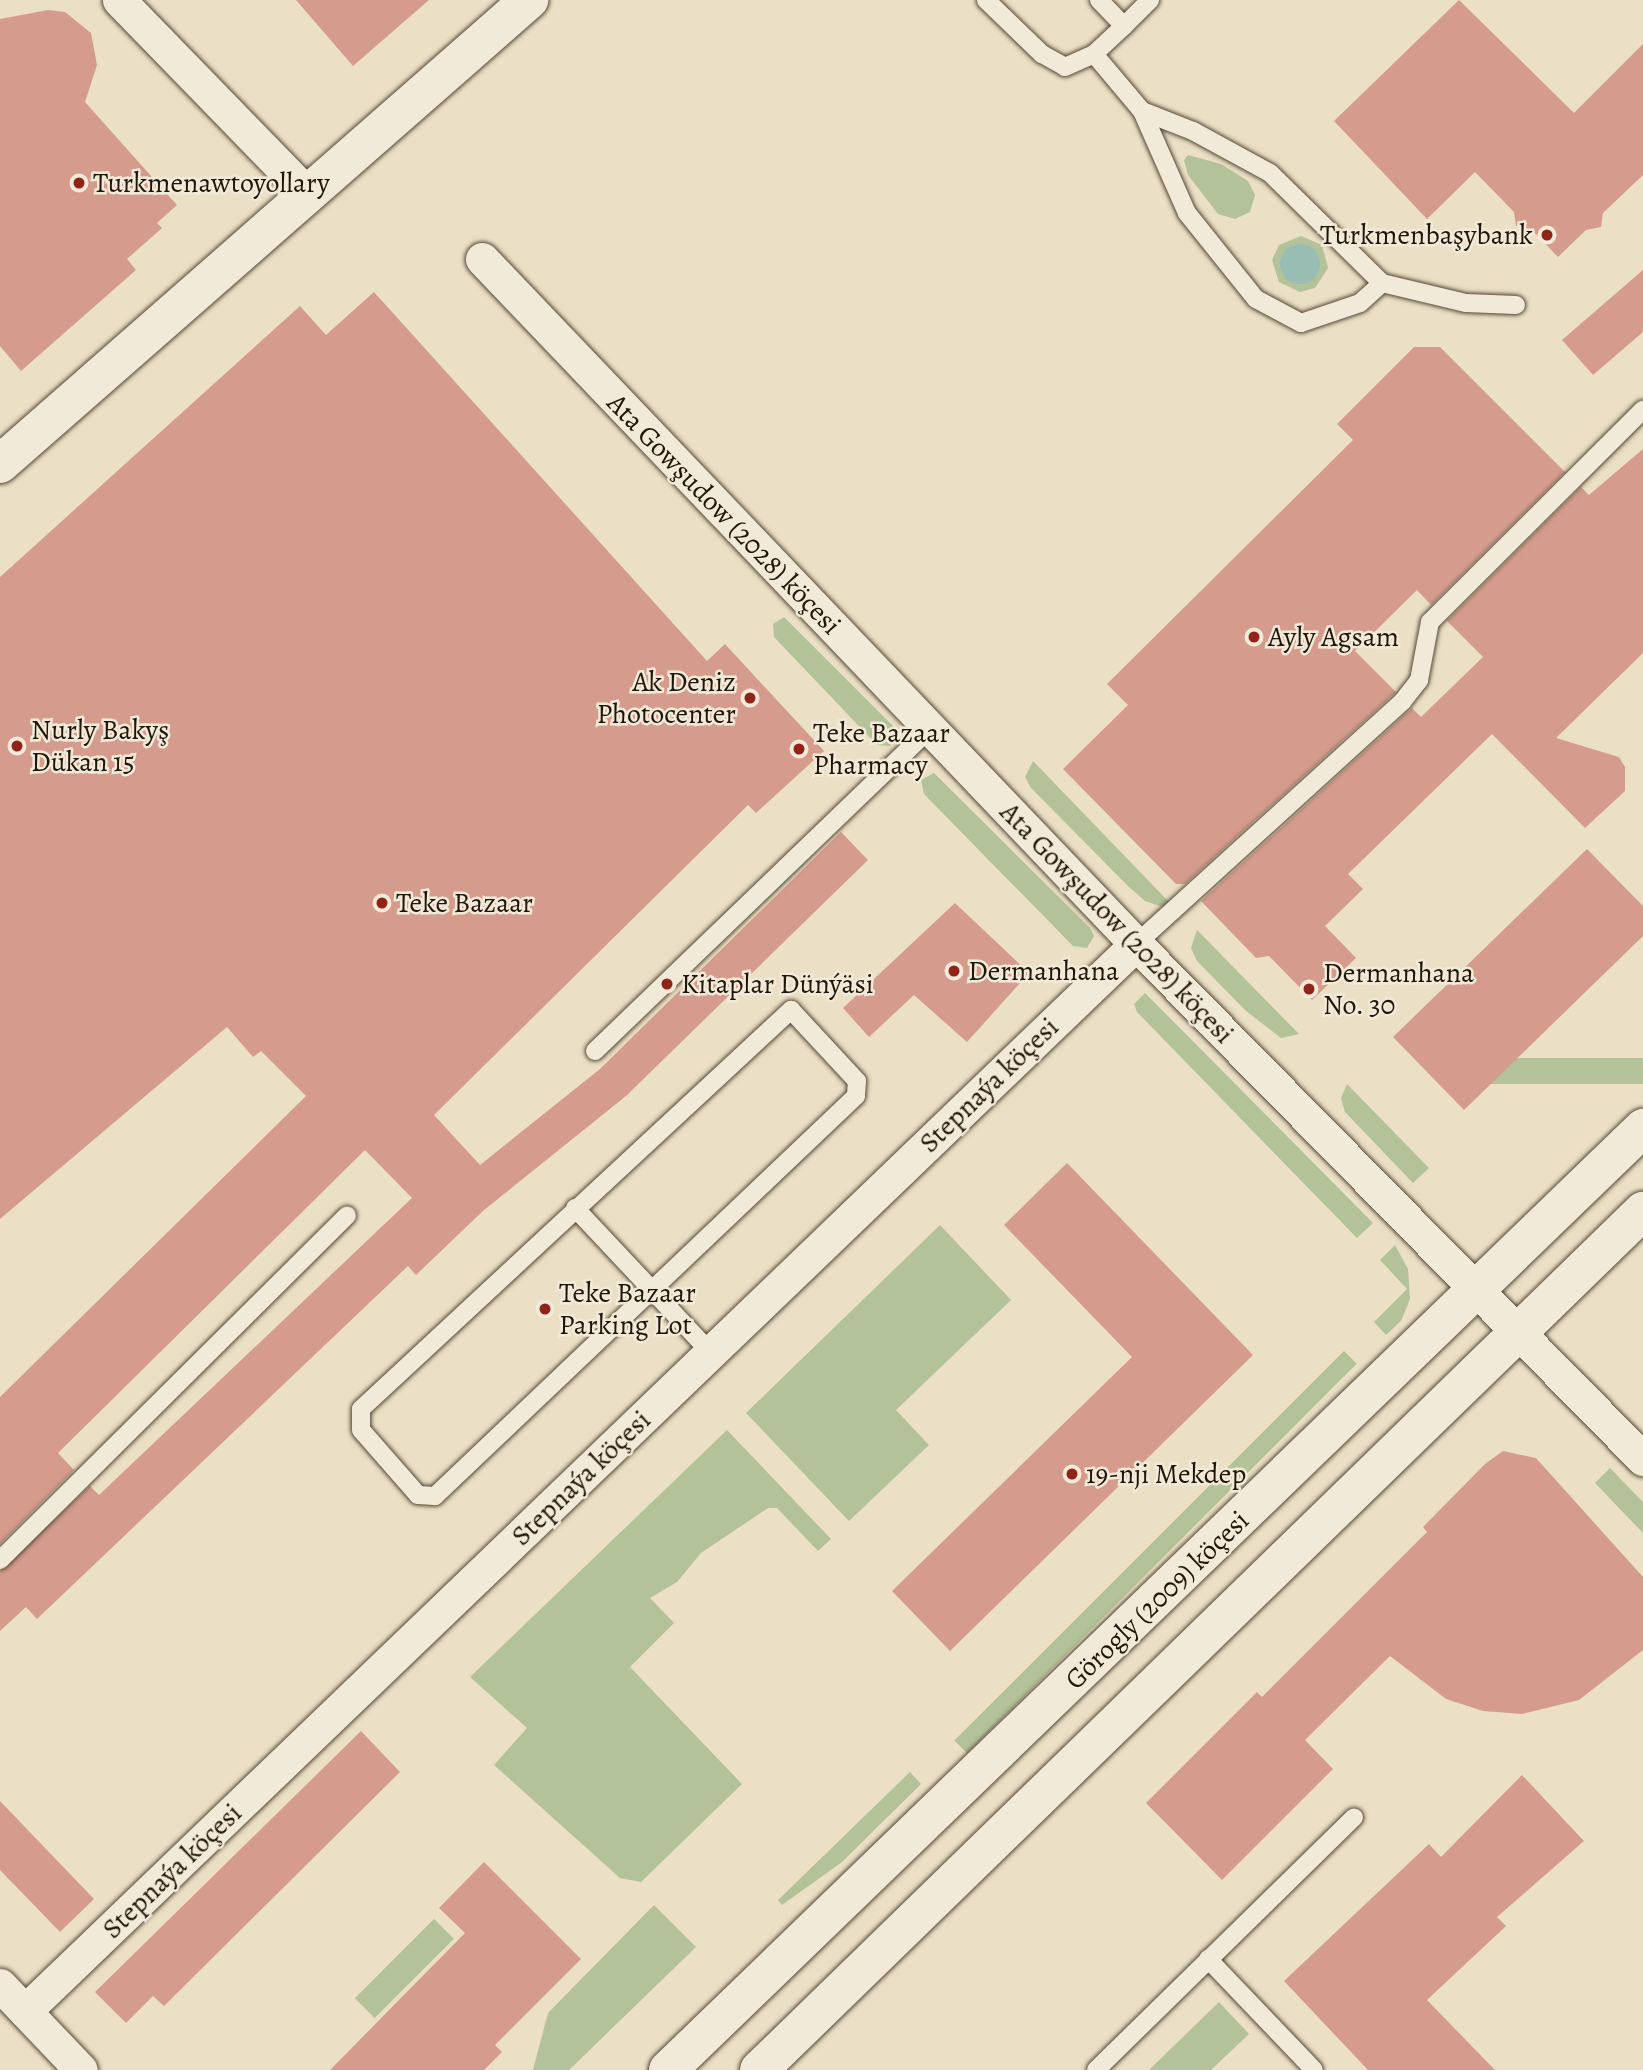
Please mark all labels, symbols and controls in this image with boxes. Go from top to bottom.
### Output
place label: Turkmenawtoyollary [93,166,330,200]
marker: Turkmenawtoyollary [71,175,87,191]
place label: Turkmenbaşybank [1320,218,1533,252]
marker: Turkmenbaşybank [1539,227,1555,243]
street label: Ata Gowşudow (2028) köçesi [600,386,848,642]
place label: Ayly Agsam [1268,620,1399,654]
marker: Ayly Agsam [1246,629,1262,645]
place label: Ak Deniz Photocenter [597,665,736,731]
marker: Ak Deniz Photocenter [742,690,758,706]
place label: Nurly Bakyş Dükan 15 [31,713,169,779]
place label: Teke Bazaar Pharmacy [813,716,950,782]
marker: Nurly Bakyş Dükan 15 [9,738,25,754]
marker: Teke Bazaar Pharmacy [791,741,807,757]
street label: Ata Gowşudow (2028) köçesi [993,795,1241,1051]
place label: Teke Bazaar [396,886,533,920]
marker: Teke Bazaar [374,895,390,911]
place label: Dermanhana [968,954,1119,988]
place label: Dermanhana No. 30 [1323,956,1474,1022]
marker: Dermanhana [946,963,962,979]
place label: Kitaplar Dünýäsi [681,967,874,1001]
marker: Kitaplar Dünýäsi [659,976,675,992]
marker: Dermanhana No. 30 [1301,981,1317,997]
street label: Stepnaýa köçesi [912,1010,1066,1160]
place label: Teke Bazaar Parking Lot [559,1276,696,1342]
marker: Teke Bazaar Parking Lot [537,1301,553,1317]
street label: Stepnaýa köçesi [504,1403,658,1553]
place label: 19-nji Mekdep [1086,1457,1246,1491]
marker: 19-nji Mekdep [1064,1466,1080,1482]
street label: Görogly (2009) köçesi [1058,1504,1256,1696]
street label: Stepnaýa köçesi [95,1796,249,1946]

